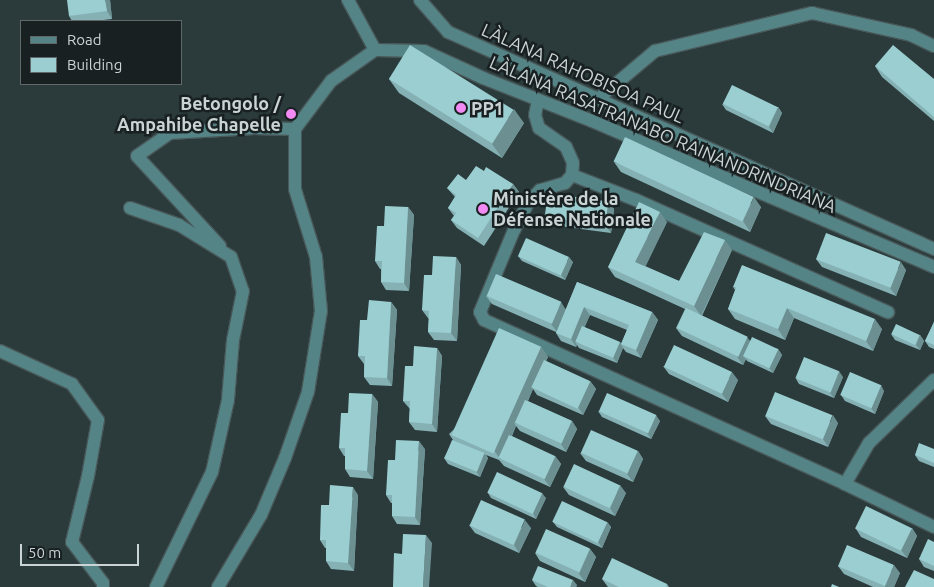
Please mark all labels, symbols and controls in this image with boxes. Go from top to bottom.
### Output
street label: LÀLANA RAHOBISOA PAUL [478,18,688,128]
legend [20,20,182,85]
text: Road [67,31,102,48]
street label: LÀLANA RASATRANABO RAINANDRINDRIANA [486,51,840,217]
text: Building [67,56,122,73]
place label: Betongolo / Ampahibe Chapelle [117,93,281,136]
place label: PP1 [471,97,504,119]
marker: PP1 [455,102,467,114]
marker: Betongolo / Ampahibe Chapelle [285,108,297,120]
place label: Ministère de la Défense Nationale [493,188,651,230]
marker: Ministère de la Défense Nationale [477,203,489,215]
scale bar [22,534,141,566]
text: 50 m [28,544,61,561]

